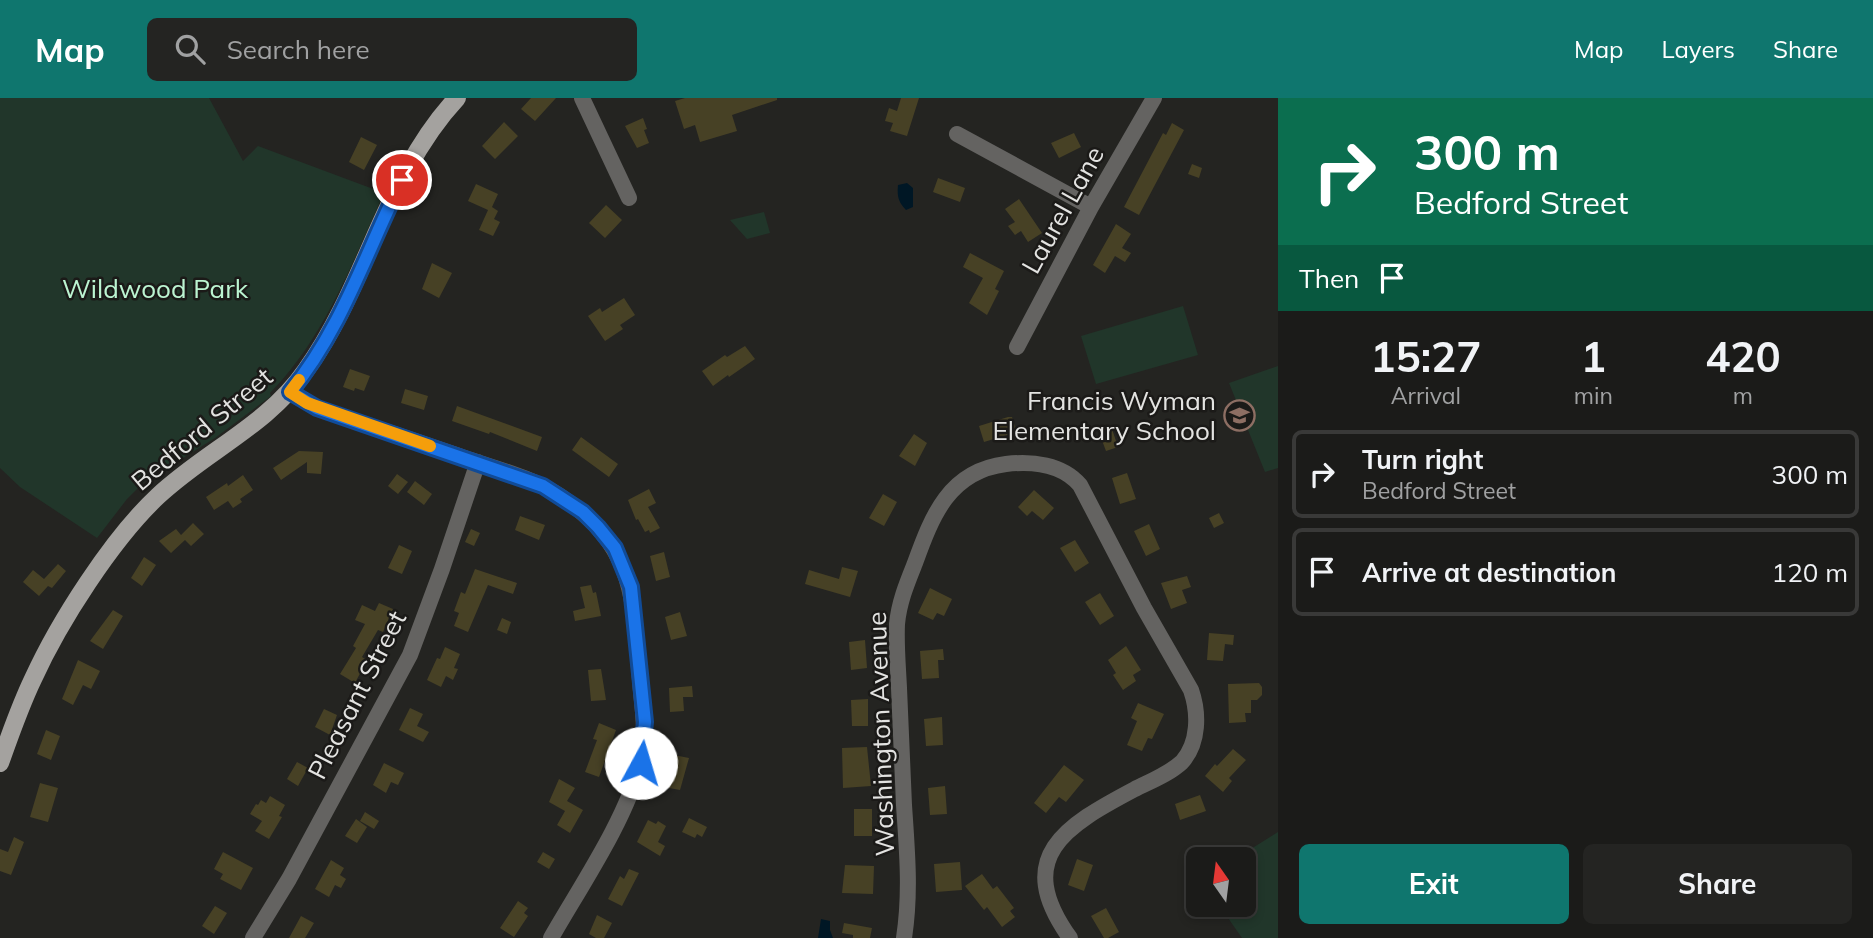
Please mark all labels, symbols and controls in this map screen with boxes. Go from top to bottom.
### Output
search box [147,18,637,81]
text: Map [35,29,105,70]
icon: search [171,30,209,68]
text: Search here [227,33,370,66]
text: Map [1574,34,1623,64]
text: Layers [1661,34,1735,64]
text: Share [1773,34,1838,64]
text: 300 m [1414,121,1560,182]
icon: right [1299,126,1390,217]
street label: Laurel Lane [1014,140,1111,279]
pin [372,150,432,210]
icon: arrive [383,161,421,199]
text: Bedford Street [1414,182,1628,222]
icon: arrive [1373,259,1411,297]
text: Then [1299,262,1359,295]
park label: Wildwood Park [62,272,249,305]
text: 15:27 [1370,330,1481,383]
text: 1 [1581,330,1606,383]
text: 420 [1705,330,1781,383]
street label: Bedford Street [124,360,279,497]
text: Arrival [1391,381,1461,410]
text: min [1574,381,1613,410]
text: m [1733,381,1753,410]
place label: Francis Wyman Elementary School [992,384,1216,447]
school or university icon: Francis Wyman Elementary School [1222,399,1256,433]
text: Turn right [1362,443,1483,476]
icon: right [1303,455,1341,493]
text: 300 m [1772,458,1848,491]
text: Bedford Street [1362,476,1516,505]
icon: arrive [1303,553,1341,591]
text: Arrive at destination [1362,556,1617,589]
text: 120 m [1772,556,1848,589]
street label: Pleasant Street [300,605,413,784]
street label: Washington Avenue [860,611,901,857]
position arrow [604,726,678,800]
button: Exit [1299,844,1569,924]
button: Share [1583,844,1852,924]
north arrow [1186,847,1256,917]
map controls [1186,847,1256,917]

